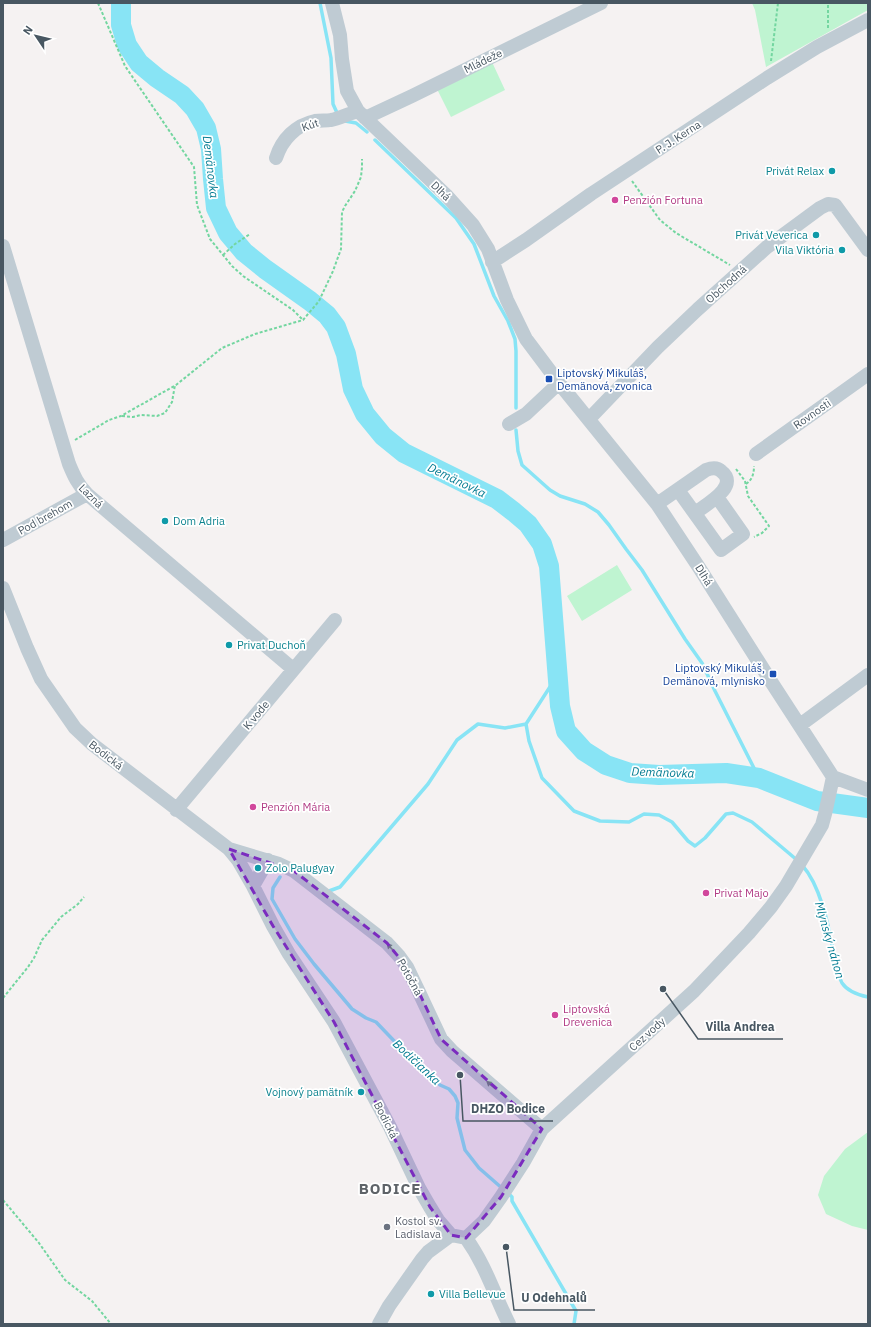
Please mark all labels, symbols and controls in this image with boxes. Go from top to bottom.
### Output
north arrow [16,16,56,56]
text: N [20,23,36,38]
street label: Mládeže [461,46,505,76]
street label: Kút [300,116,320,134]
street label: P. J. Kerna [653,117,703,157]
water label: Demänovka [200,135,222,199]
place label: Privát Relax [766,164,824,178]
marker: Privát Relax [827,166,837,176]
street label: Dlhá [428,178,454,204]
place label: Penzión Fortuna [623,193,703,207]
marker: Penzión Fortuna [610,195,620,205]
place label: Privát Veverica [735,228,808,242]
marker: Privát Veverica [811,230,821,240]
place label: Vila Viktória [775,243,834,257]
marker: Vila Viktória [837,245,847,255]
street label: Obchodná [703,262,750,306]
place label: Liptovský Mikuláš, Demänová, zvonica [557,366,652,393]
marker: Liptovský Mikuláš, Demänová, zvonica [544,374,554,384]
street label: Rovnosti [791,396,833,432]
water label: Demänovka [425,459,489,501]
street label: Lazná [76,481,106,511]
street label: Pod brehom [15,496,75,538]
place label: Dom Adria [173,514,225,528]
marker: Dom Adria [160,516,170,526]
street label: Dlhá [692,562,716,588]
place label: Privat Duchoň [237,638,306,652]
marker: Privat Duchoň [224,640,234,650]
place label: Liptovský Mikuláš, Demänová, mlynisko [663,661,765,688]
marker: Liptovský Mikuláš, Demänová, mlynisko [768,669,778,679]
street label: K vode [240,698,272,732]
street label: Bodická [86,737,126,773]
water label: Demänovka [631,763,695,781]
place label: Penzión Mária [261,800,330,814]
marker: Penzión Mária [248,802,258,812]
place label: Zolo Palugyay [266,861,335,875]
marker: Zolo Palugyay [253,863,263,873]
place label: Privat Majo [714,886,769,900]
marker: Privat Majo [701,888,711,898]
water label: Mlynský náhon [812,900,848,981]
one-way arrow [387,943,396,953]
street label: Potočná [394,956,426,998]
place label: Liptovská Drevenica [563,1002,612,1029]
marker: Liptovská Drevenica [550,1010,560,1020]
street label: Cez vody [626,1014,668,1054]
callout: Villa Andrea [698,1015,783,1039]
text: Villa Andrea [705,1019,775,1034]
water label: Bodičianka [390,1036,444,1088]
one-way arrow [486,1080,496,1089]
place label: Vojnový pamätník [266,1085,353,1099]
marker: Vojnový pamätník [356,1087,366,1097]
callout: DHZO Bodice [463,1097,553,1121]
street label: Bodická [371,1099,401,1141]
text: DHZO Bodice [471,1101,545,1116]
district label: BODICE [359,1179,421,1198]
place label: Kostol sv. Ladislava [395,1214,442,1241]
marker: Kostol sv. Ladislava [382,1222,392,1232]
callout: U Odehnalů [514,1286,595,1310]
place label: Villa Bellevue [439,1287,506,1301]
marker: Villa Bellevue [426,1289,436,1299]
text: U Odehnalů [521,1290,587,1305]

